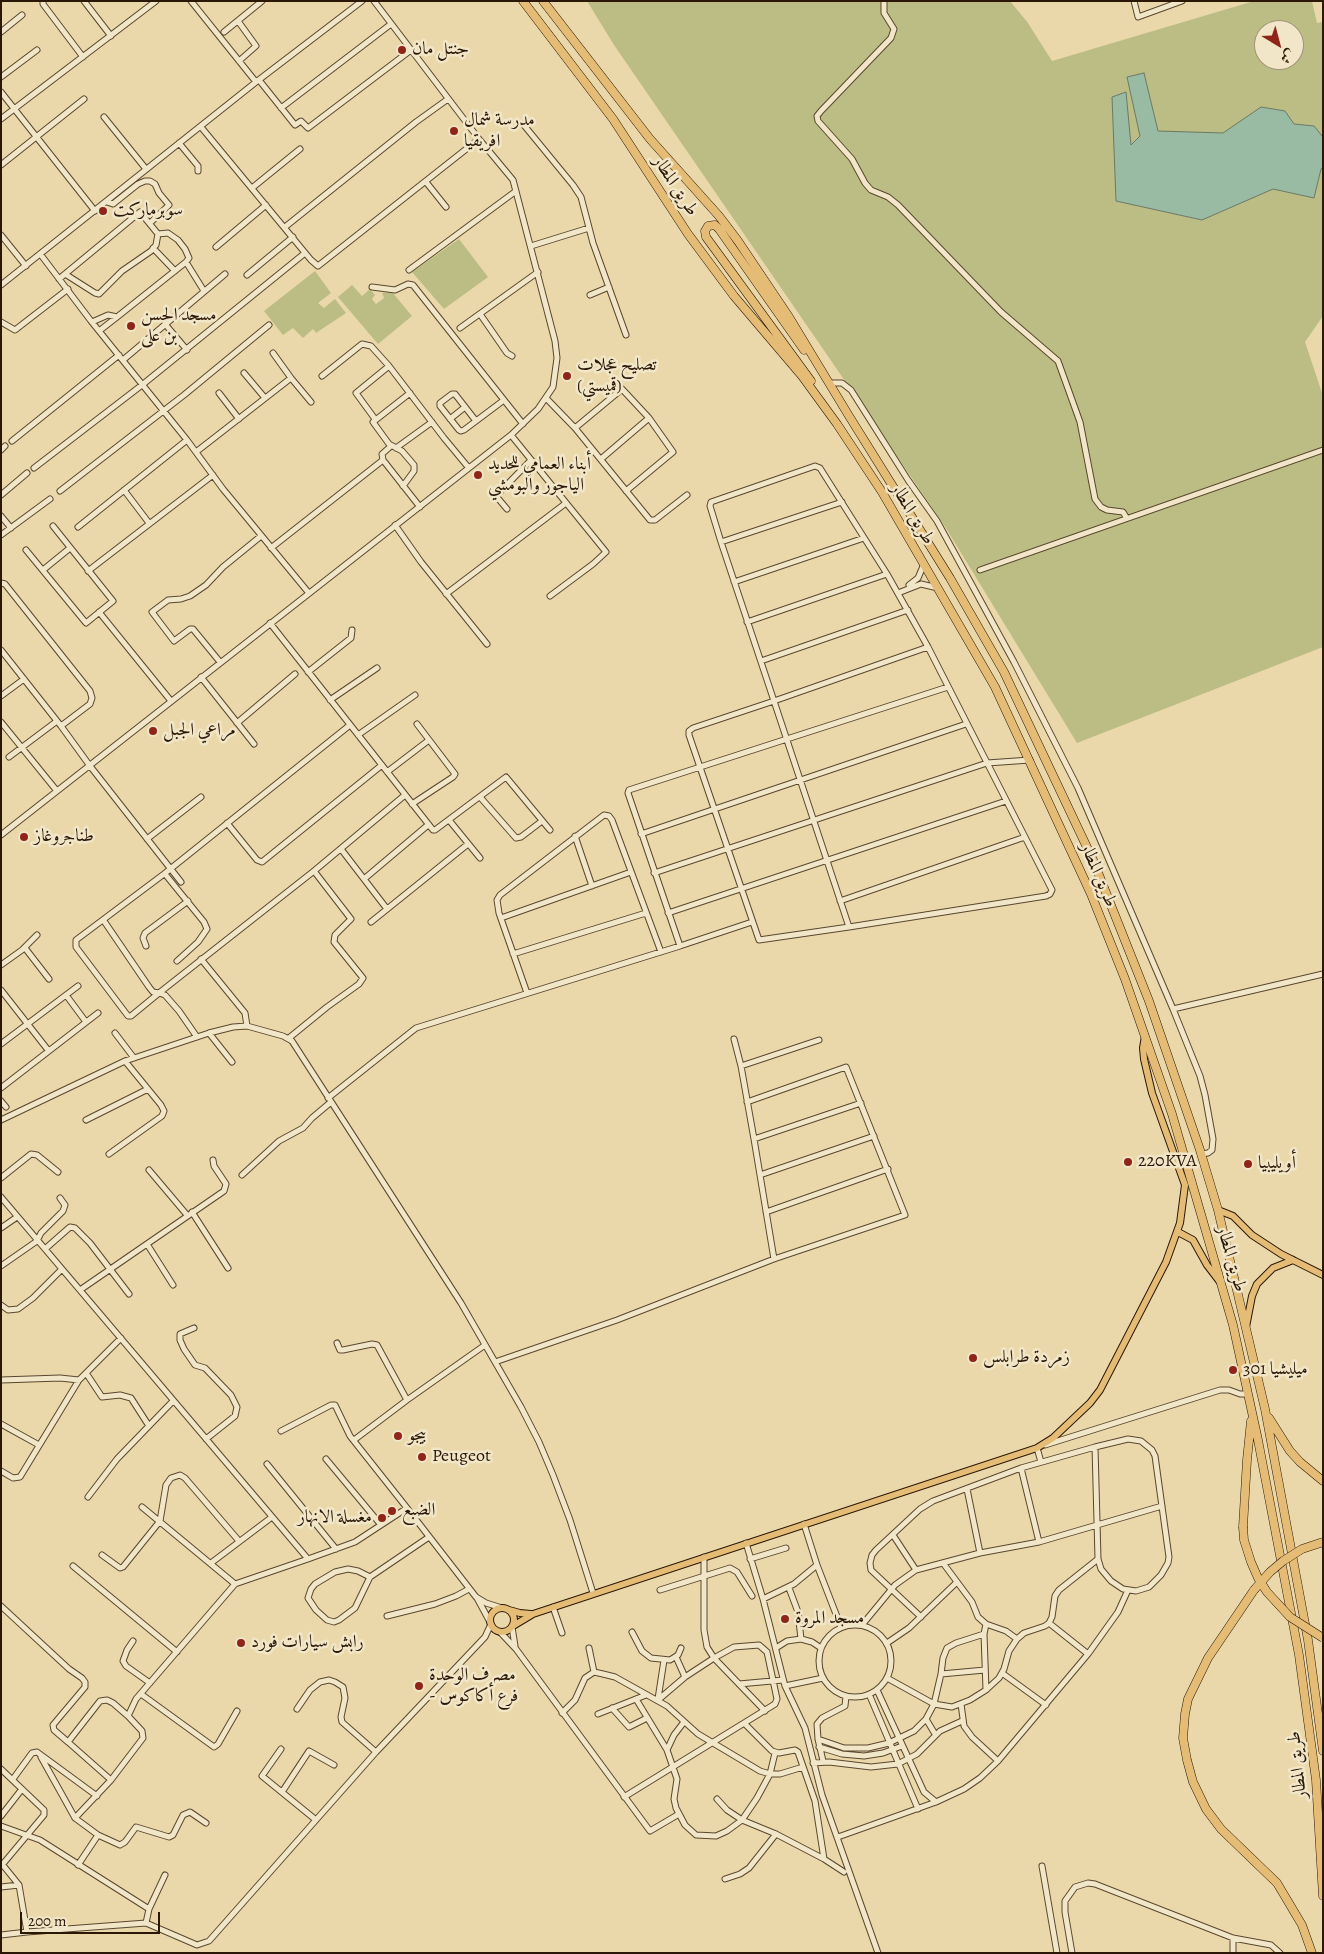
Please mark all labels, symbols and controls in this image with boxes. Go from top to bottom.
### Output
north arrow [1254,20,1304,70]
place label: جنتل مان [412,39,469,61]
marker: جنتل مان [396,44,408,56]
text: ش [1276,45,1299,68]
place label: مدرسة شمال افريقيا [464,110,535,152]
marker: مدرسة شمال افريقيا [448,125,460,137]
street label: طريق المطار [647,152,703,220]
place label: سوبرماركت [113,200,183,222]
marker: سوبرماركت [97,205,109,217]
place label: مسجد الحسن بن على [141,305,216,348]
marker: مسجد الحسن بن على [125,320,137,332]
place label: تصليح عجلات (قميستي) [577,355,656,398]
marker: تصليح عجلات (قميستي) [561,370,573,382]
place label: أبناء العمامي للحديد الياجور والبومشي [488,454,591,496]
marker: أبناء العمامي للحديد الياجور والبومشي [472,469,484,481]
street label: طريق المطار [885,479,939,549]
place label: مراعي الجبل [163,720,236,742]
marker: مراعي الجبل [147,725,159,737]
place label: طناجروغاز [34,826,94,848]
marker: طناجروغاز [18,831,30,843]
street label: طريق المطار [1075,839,1121,911]
place label: 220KVA [1138,1151,1197,1173]
place label: أويليبيا [1258,1153,1296,1175]
marker: 220KVA [1122,1156,1134,1168]
marker: أويليبيا [1242,1158,1254,1170]
street label: طريق المطار [1211,1223,1251,1295]
place label: زمردة طرابلس [983,1347,1070,1369]
marker: زمردة طرابلس [967,1352,979,1364]
place label: ميليشيا 301 [1243,1359,1308,1381]
marker: ميليشيا 301 [1227,1364,1239,1376]
place label: بيجو [408,1425,426,1447]
marker: بيجو [392,1430,404,1442]
place label: Peugeot [432,1446,491,1468]
marker: Peugeot [416,1451,428,1463]
place label: الضبع [402,1500,435,1522]
marker: الضبع [386,1505,398,1517]
place label: مغسلة الانهار [298,1507,372,1529]
marker: مغسلة الانهار [376,1512,388,1524]
place label: مسجد المروة [795,1608,864,1630]
marker: مسجد المروة [779,1613,791,1625]
place label: رابش سيارات فورد [251,1632,364,1654]
marker: رابش سيارات فورد [235,1637,247,1649]
place label: مصرف الوحدة - فرع أكاكوس [429,1665,518,1708]
marker: مصرف الوحدة - فرع أكاكوس [413,1680,425,1692]
street label: طريق المطار [1284,1730,1312,1800]
scale bar [22,1902,162,1934]
text: 200 m [28,1911,67,1931]

